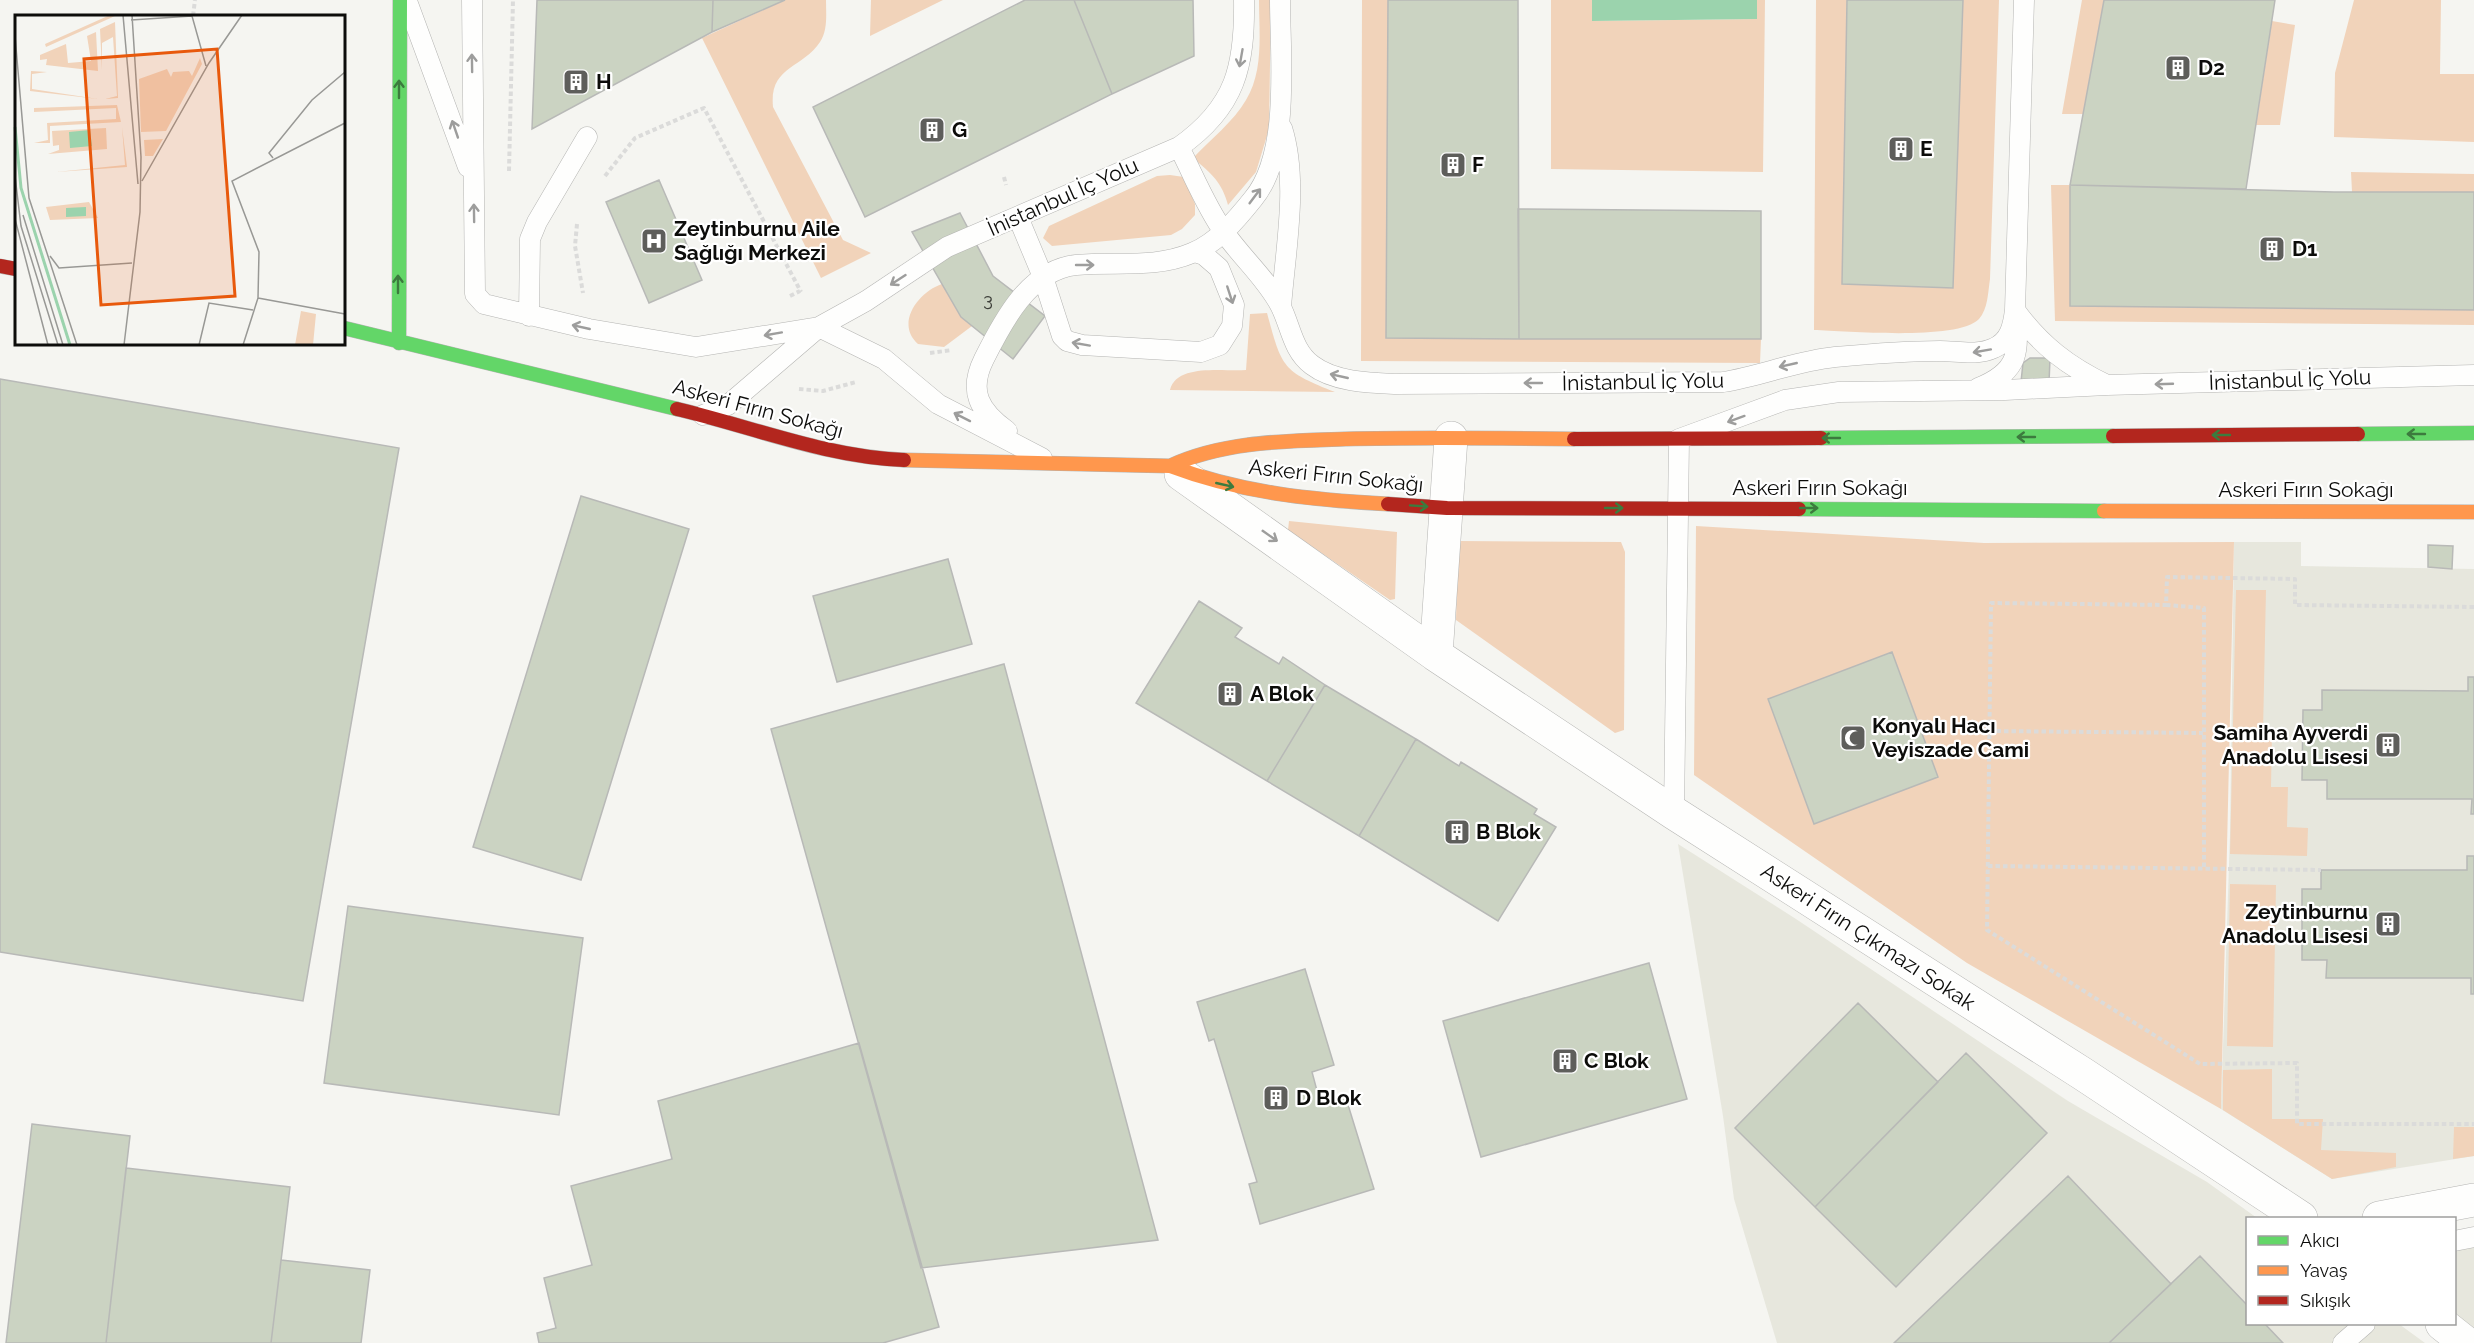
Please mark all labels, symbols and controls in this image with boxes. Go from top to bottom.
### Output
inset map [15,15,345,345]
one-way arrow [1235,48,1246,68]
one-way arrow [466,53,478,73]
building icon: D2 [2163,53,2193,83]
place label: D2 [2198,55,2225,80]
building icon: H [561,67,591,97]
place label: H [596,69,612,94]
one-way arrow [393,80,405,100]
building icon: G [917,115,947,145]
place label: G [952,117,967,142]
one-way arrow [448,120,459,139]
building icon: E [1886,134,1916,164]
place label: E [1920,136,1933,161]
building icon: F [1438,150,1468,180]
street label: İnistanbul İç Yolu [984,152,1142,241]
place label: F [1472,152,1484,177]
one-way arrow [1248,188,1261,204]
one-way arrow [468,203,480,223]
place label: Zeytinburnu Aile Sağlığı Merkezi [674,216,840,265]
hospital icon: Zeytinburnu Aile Sağlığı Merkezi [639,226,669,256]
building icon: D1 [2257,234,2287,264]
place label: D1 [2292,236,2317,261]
one-way arrow [1074,259,1094,271]
one-way arrow [890,273,907,286]
one-way arrow [392,275,404,295]
one-way arrow [1226,285,1237,304]
house number: 3 [983,289,993,310]
one-way arrow [572,321,591,333]
one-way arrow [764,329,784,340]
one-way arrow [1072,338,1091,349]
one-way arrow [1973,346,1992,357]
one-way arrow [1779,360,1799,371]
street label: İnistanbul İç Yolu [2208,364,2372,395]
street label: İnistanbul İç Yolu [1562,368,1724,395]
one-way arrow [1329,370,1348,382]
street label: Askeri Fırın Sokağı [670,374,846,443]
one-way arrow [1523,377,1543,389]
one-way arrow [2154,378,2174,389]
one-way arrow [954,411,971,423]
one-way arrow [1727,414,1745,425]
one-way arrow [2406,428,2426,440]
one-way arrow [2211,429,2231,441]
one-way arrow [2016,431,2036,443]
one-way arrow [1821,432,1841,444]
street label: Askeri Fırın Sokağı [1248,454,1425,497]
street label: Askeri Fırın Sokağı [1732,475,1908,500]
street label: Askeri Fırın Sokağı [2218,477,2394,502]
one-way arrow [1215,480,1234,492]
one-way arrow [1408,500,1428,511]
one-way arrow [1603,502,1623,514]
one-way arrow [1798,503,1818,514]
one-way arrow [1261,530,1277,542]
building icon: A Blok [1215,679,1245,709]
place label: A Blok [1250,681,1314,706]
place label: Konyalı Hacı Veyiszade Cami [1872,713,2029,762]
place label: Samiha Ayverdi Anadolu Lisesi [2213,720,2368,769]
mosque icon: Konyalı Hacı Veyiszade Cami [1838,723,1868,753]
building icon: Samiha Ayverdi Anadolu Lisesi [2373,730,2403,760]
building icon: B Blok [1442,817,1472,847]
place label: B Blok [1476,819,1541,844]
street label: Askeri Fırın Çıkmazı Sokak [1757,858,1980,1015]
place label: Zeytinburnu Anadolu Lisesi [2222,899,2368,948]
building icon: Zeytinburnu Anadolu Lisesi [2373,909,2403,939]
building icon: C Blok [1550,1046,1580,1076]
place label: C Blok [1584,1048,1649,1073]
building icon: D Blok [1261,1083,1291,1113]
place label: D Blok [1296,1085,1362,1110]
legend [2246,1217,2456,1325]
text: Akıcı [2300,1230,2339,1251]
text: Yavaş [2300,1260,2348,1281]
text: Sıkışık [2300,1290,2351,1311]

